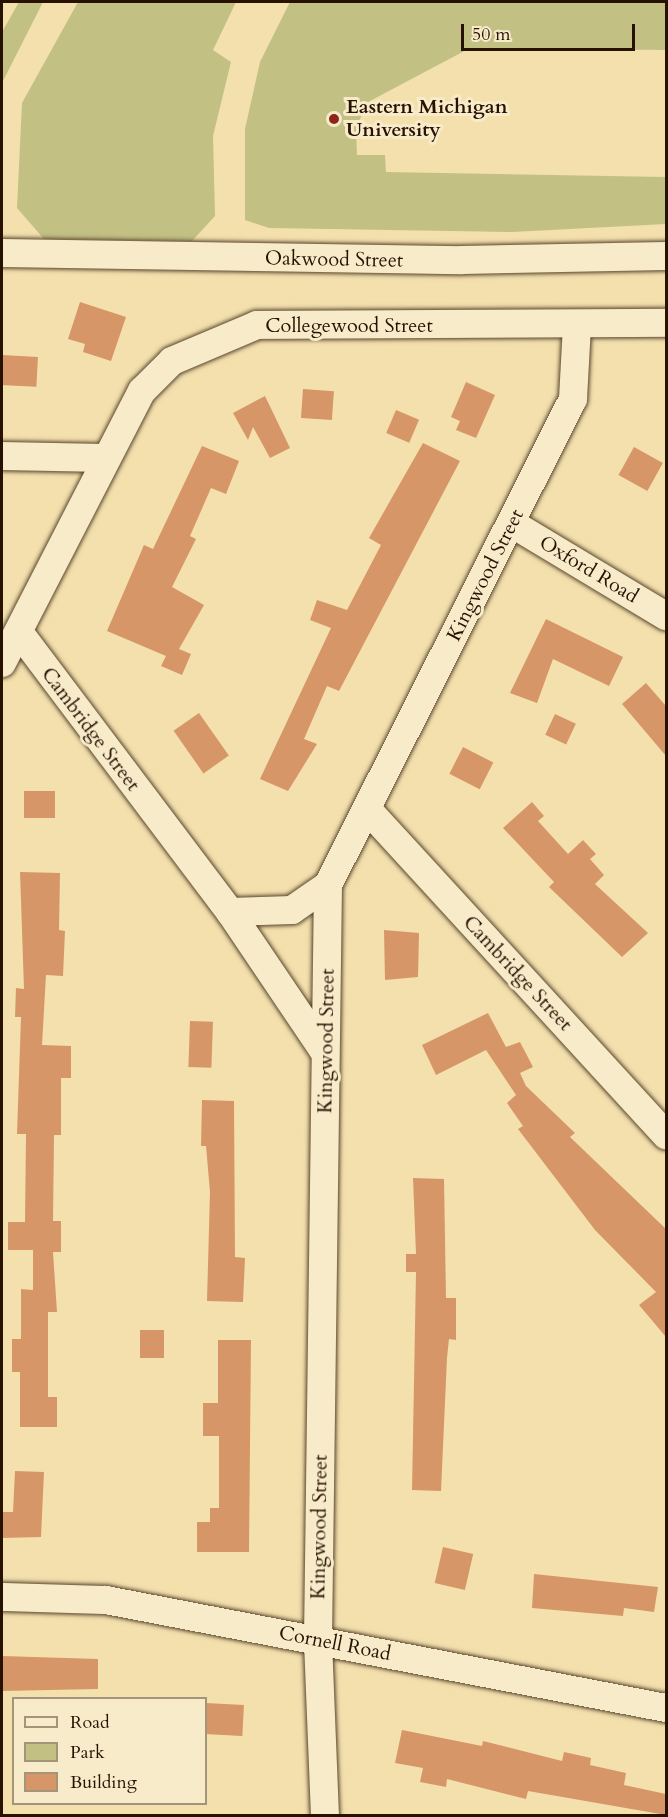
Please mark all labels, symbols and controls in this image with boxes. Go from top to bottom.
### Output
scale bar [464,12,638,50]
text: 50 m [472,22,511,47]
place label: Eastern Michigan University [346,95,508,142]
marker: Eastern Michigan University [327,112,341,126]
street label: Oakwood Street [265,246,403,272]
street label: Collegewood Street [265,313,433,337]
street label: Kingwood Street [441,505,529,645]
street label: Oxford Road [535,530,643,608]
street label: Cambridge Street [37,662,145,796]
street label: Cambridge Street [458,910,578,1036]
street label: Kingwood Street [313,968,339,1114]
street label: Kingwood Street [306,1454,332,1600]
street label: Cornell Road [277,1620,393,1666]
legend [12,1697,207,1805]
text: Road [70,1710,110,1735]
text: Park [70,1740,105,1765]
text: Building [70,1770,137,1795]

